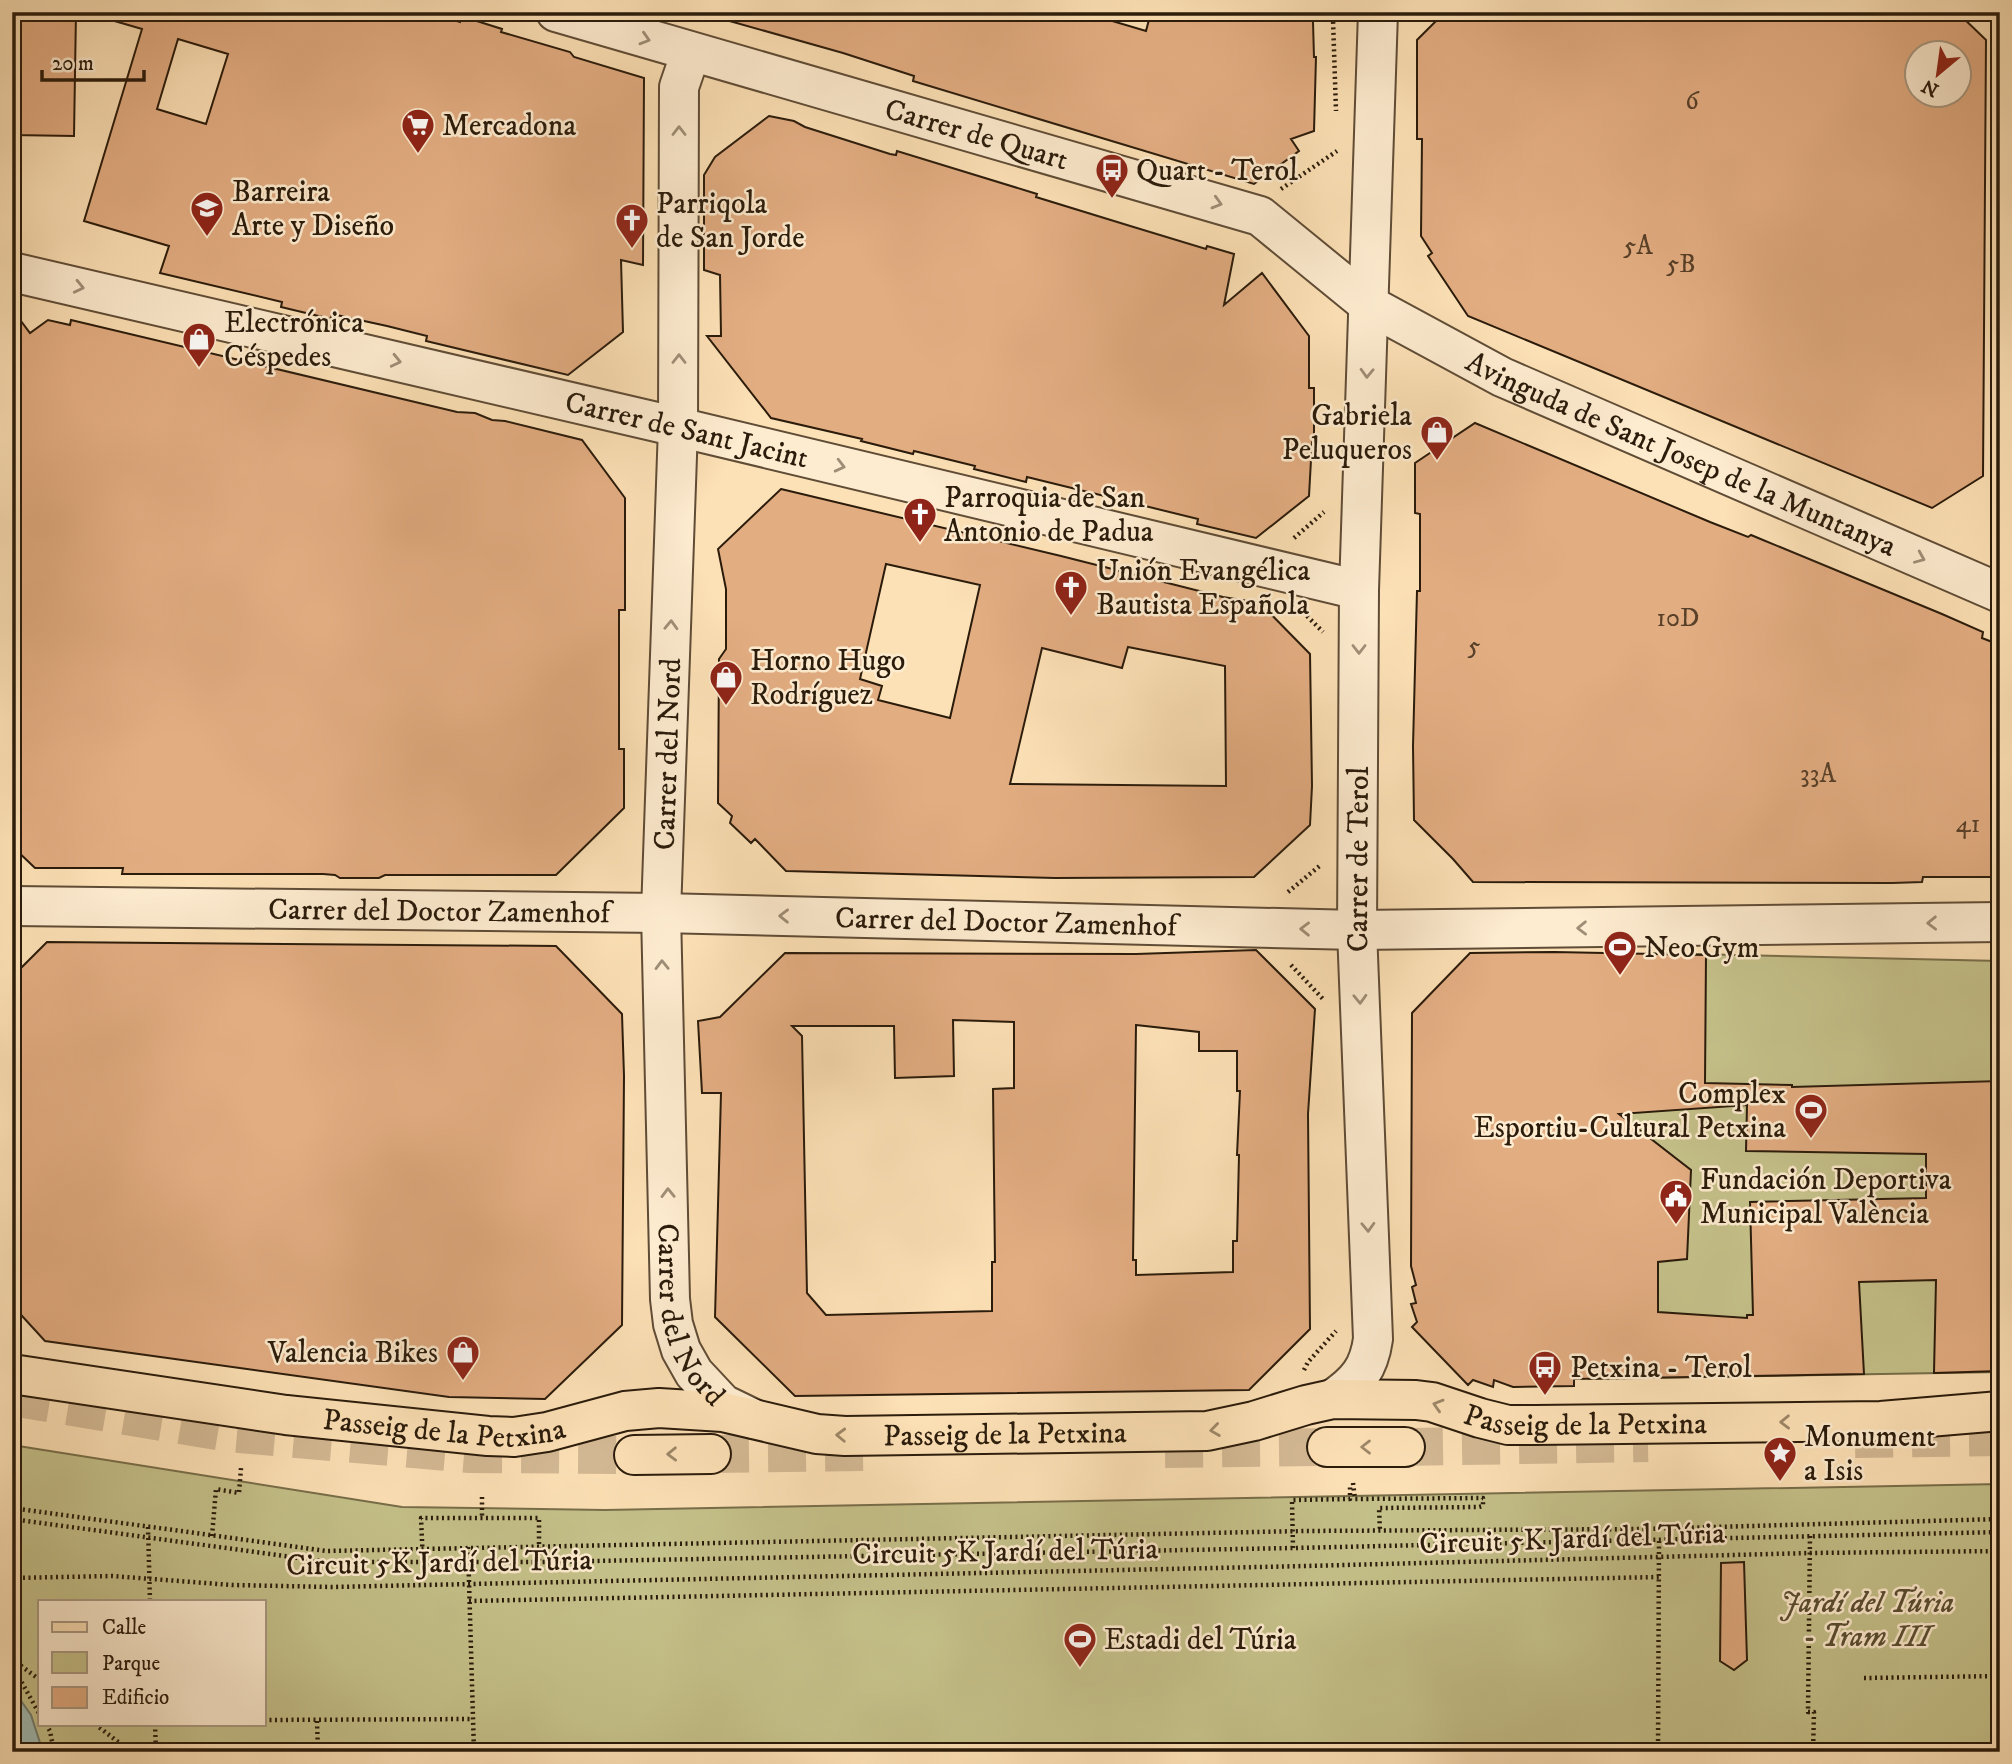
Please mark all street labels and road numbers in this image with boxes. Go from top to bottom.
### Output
street label: Carrer de Quart [880,91,1072,179]
street label: Avinguda de Sant Josep de la Muntanya [1459,344,1902,566]
street label: Carrer de Sant Jacint [561,384,812,478]
street label: Carrer del Nord [647,657,690,851]
street label: Carrer de Terol [1340,766,1378,953]
street label: Carrer del Doctor Zamenhof [268,892,615,932]
street label: Carrer del Doctor Zamenhof [835,900,1182,946]
street label: Carrer del Nord [648,1223,732,1414]
street label: Passeig de la Petxina [1459,1397,1707,1445]
street label: Passeig de la Petxina [321,1402,570,1457]
street label: Passeig de la Petxina [883,1415,1127,1455]
street label: Circuit 5K Jardí del Túria [1418,1516,1726,1563]
street label: Circuit 5K Jardí del Túria [852,1531,1159,1574]
street label: Circuit 5K Jardí del Túria [286,1542,593,1585]

